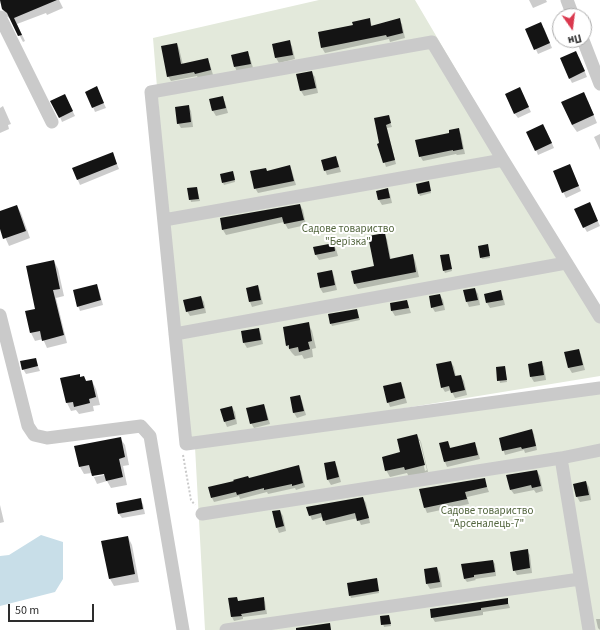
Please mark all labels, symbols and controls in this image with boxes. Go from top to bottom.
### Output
north arrow [552,8,592,48]
text: Пн [566,30,583,48]
park label: Садове товариство "Берізка" [302,223,394,249]
park label: Садове товариство "Арсеналець-7" [441,505,533,531]
scale bar [10,596,96,622]
text: 50 m [15,602,39,619]

